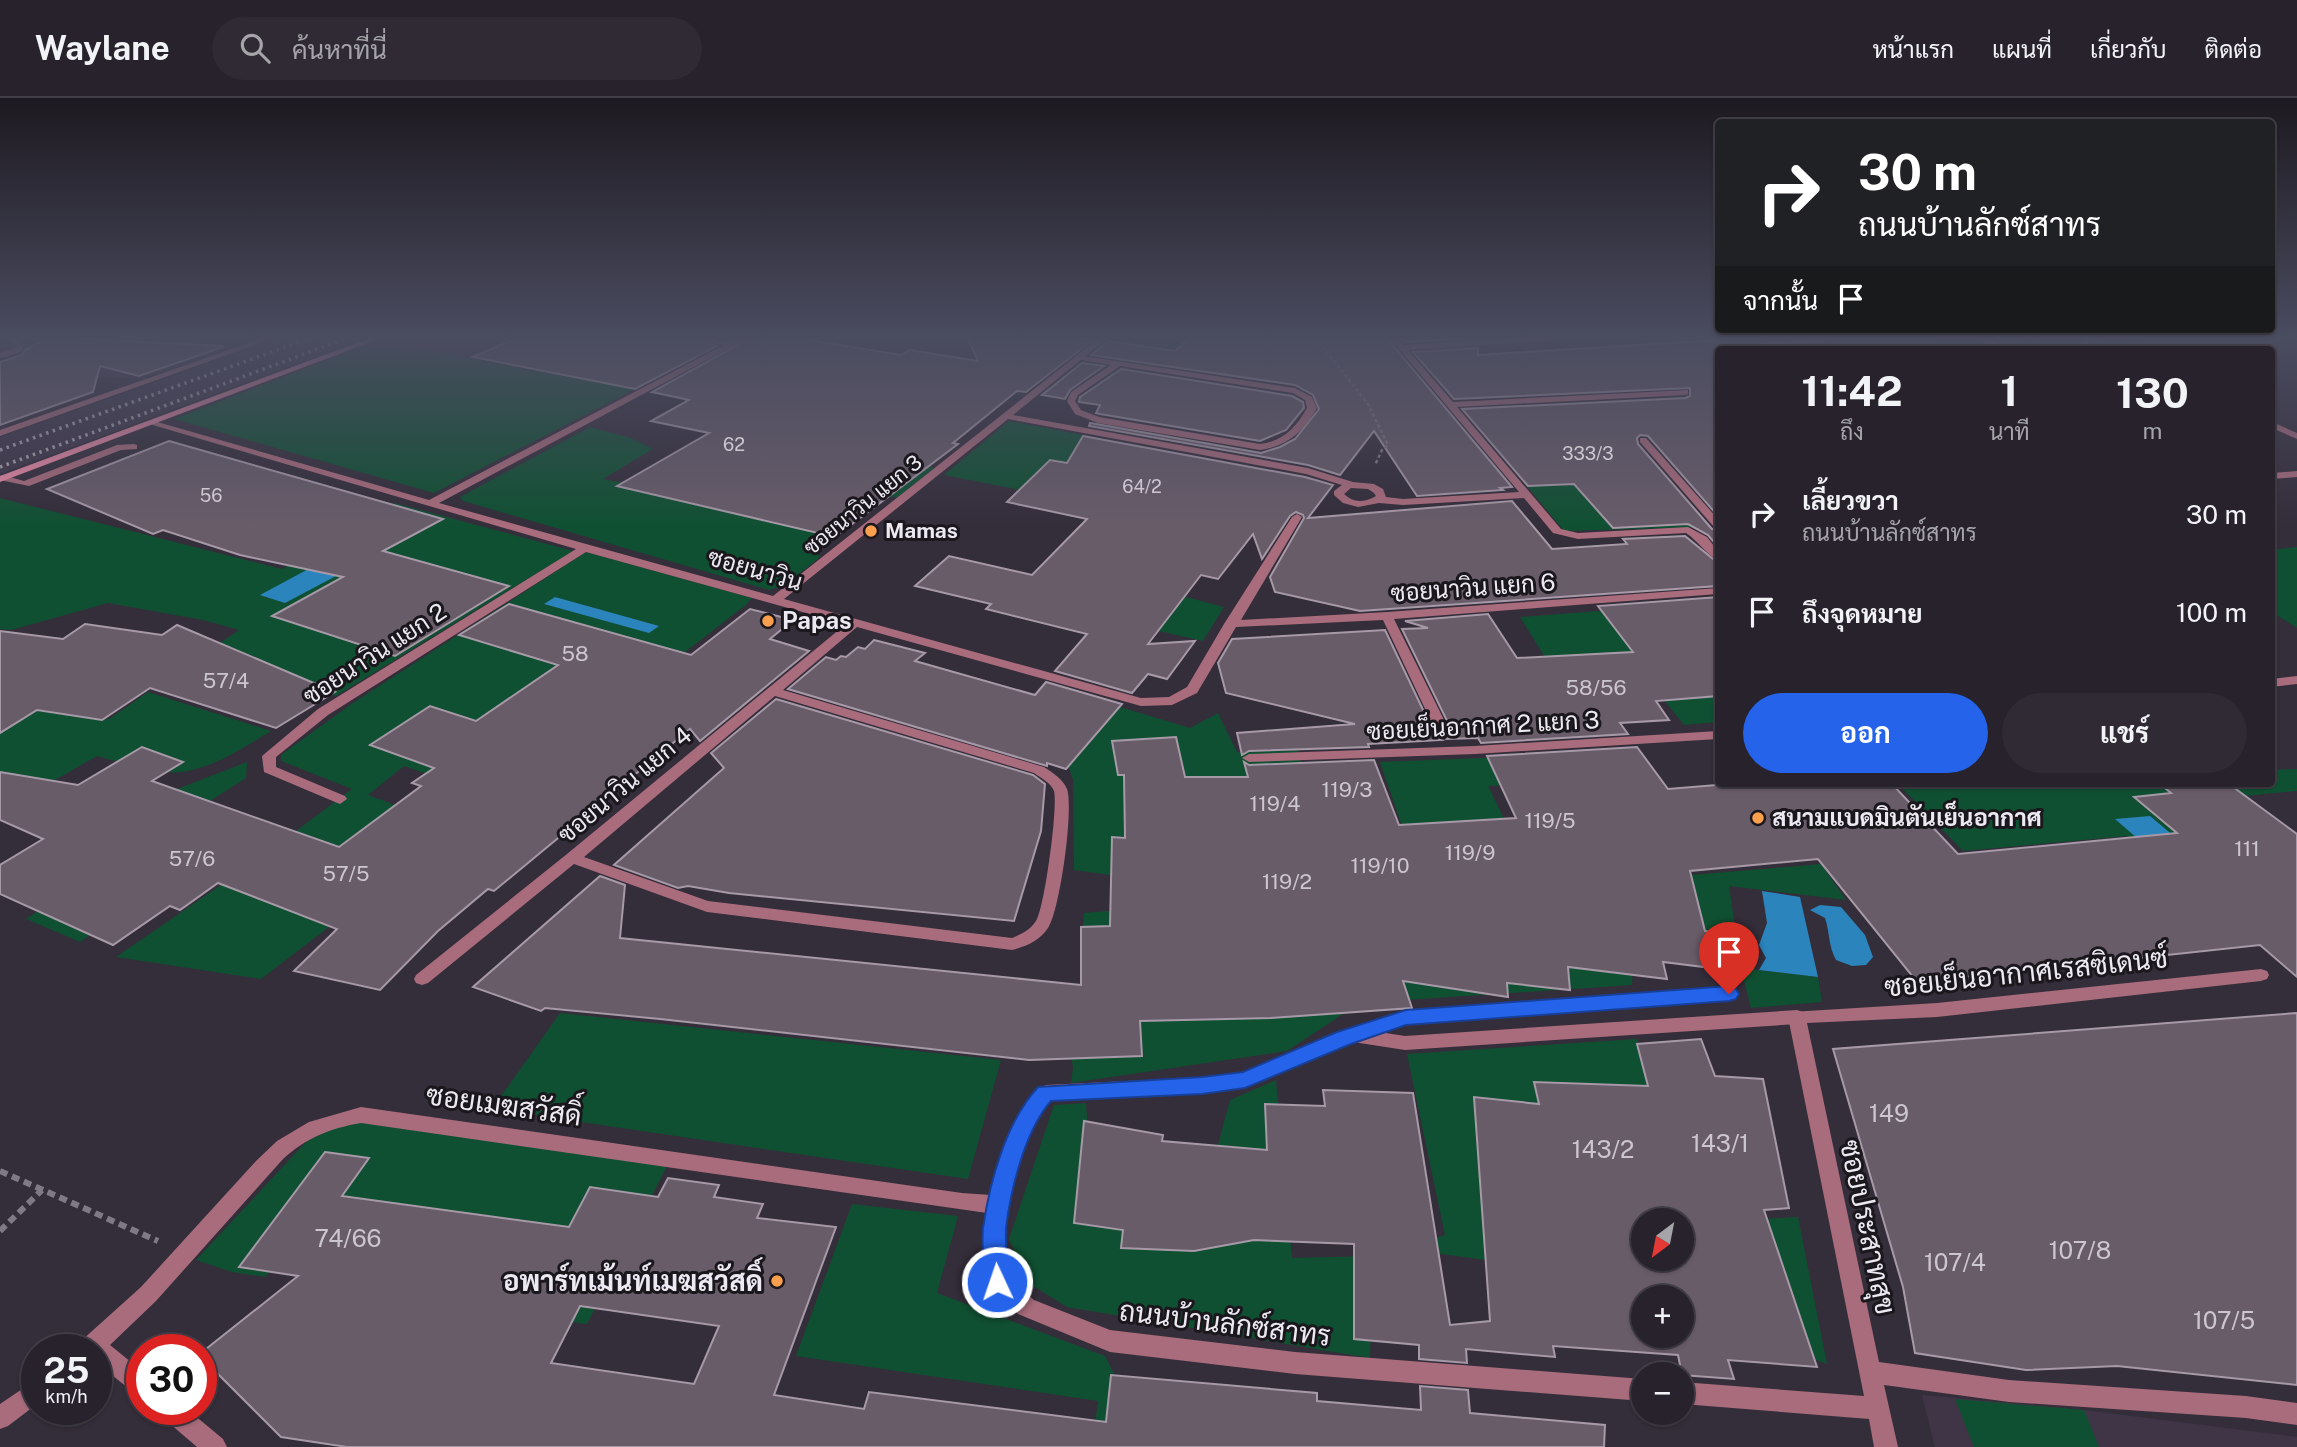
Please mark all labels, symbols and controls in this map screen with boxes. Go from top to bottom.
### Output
search box [212,17,702,80]
text: Waylane [35,29,170,67]
icon: search [236,29,274,67]
text: ค้นหาที่นี่ [292,34,387,65]
text: หน้าแรก [1873,35,1954,63]
text: แผนที่ [1992,35,2052,63]
text: เกี่ยวกับ [2090,35,2167,63]
text: ติดต่อ [2205,35,2262,63]
text: 30 m [1858,143,1977,201]
icon: right [1743,147,1834,238]
text: ถนนบ้านลักซ์สาทร [1858,206,2101,243]
icon: arrive [1832,280,1870,318]
text: จากนั้น [1743,285,1818,316]
text: 11:42 [1801,366,1903,415]
text: 1 [2000,366,2018,415]
text: 130 [2116,368,2189,417]
text: m [2142,417,2162,444]
text: ถึง [1840,418,1864,445]
text: นาที [1989,418,2030,445]
house number: 62 [723,434,745,455]
house number: 333/3 [1562,443,1614,464]
street label: ซอยนาวิน แยก 3 [799,449,927,560]
house number: 64/2 [1122,476,1162,497]
house number: 56 [200,485,222,506]
text: เลี้ยวขวา [1802,485,1899,516]
icon: right [1743,495,1781,533]
text: 30 m [2186,499,2247,530]
place label: Mamas [885,518,958,543]
text: ถนนบ้านลักซ์สาทร [1802,519,1977,546]
marker: Mamas [863,523,879,539]
street label: ซอยนาวิน [705,542,806,596]
street label: ซอยนาวิน แยก 6 [1390,567,1556,607]
icon: arrive [1743,593,1781,631]
street label: ซอยนาวิน แยก 2 [298,597,451,710]
text: 100 m [2176,597,2247,628]
text: ถึงจุดหมาย [1802,598,1923,629]
place label: Papas [782,606,852,634]
marker: Papas [760,613,776,629]
house number: 58 [561,641,589,666]
house number: 57/4 [203,668,249,693]
house number: 58/56 [1566,675,1626,700]
button: ออก [1743,693,1988,773]
button: แชร์ [2002,693,2247,773]
street label: ซอยเย็นอากาศ 2 แยก 3 [1366,703,1600,745]
street label: ซอยนาวิน แยก 4 [552,720,697,848]
house number: 119/3 [1322,777,1372,802]
house number: 119/4 [1250,791,1300,816]
place label: สนามแบดมินตันเย็นอากาศ [1772,800,2042,831]
house number: 119/5 [1524,808,1576,833]
marker: สนามแบดมินตันเย็นอากาศ [1750,810,1766,826]
house number: 111 [2234,836,2260,861]
house number: 119/9 [1445,840,1495,865]
house number: 57/6 [169,846,215,871]
house number: 119/10 [1351,853,1409,878]
house number: 57/5 [323,861,369,886]
house number: 119/2 [1262,869,1312,894]
pin [1699,922,1759,994]
icon: arrive [1710,933,1748,971]
street label: ซอยเย็นอากาศเรสซิเดนซ์ [1882,937,2169,1003]
street label: ซอยเมฆสวัสดิ์ [424,1071,585,1132]
house number: 149 [1869,1099,1909,1127]
house number: 143/1 [1691,1129,1749,1157]
house number: 143/2 [1572,1135,1634,1163]
street label: ซอยประสาทสุข [1830,1137,1903,1318]
north arrow [1631,1208,1694,1270]
map controls [1631,1208,1694,1425]
house number: 74/66 [314,1224,382,1252]
house number: 107/8 [2049,1236,2111,1264]
position arrow [960,1245,1034,1319]
house number: 107/4 [1924,1248,1986,1276]
place label: อพาร์ทเม้นท์เมฆสวัสดิ์ [503,1257,763,1297]
marker: อพาร์ทเม้นท์เมฆสวัสดิ์ [769,1273,785,1289]
button: + [1631,1285,1694,1348]
street label: ถนนบ้านลักซ์สาทร [1117,1291,1333,1352]
house number: 107/5 [2193,1306,2255,1334]
speed limit sign: 30 [126,1334,217,1425]
text: 25 [44,1350,89,1391]
button: − [1631,1362,1694,1425]
text: km/h [45,1386,88,1407]

